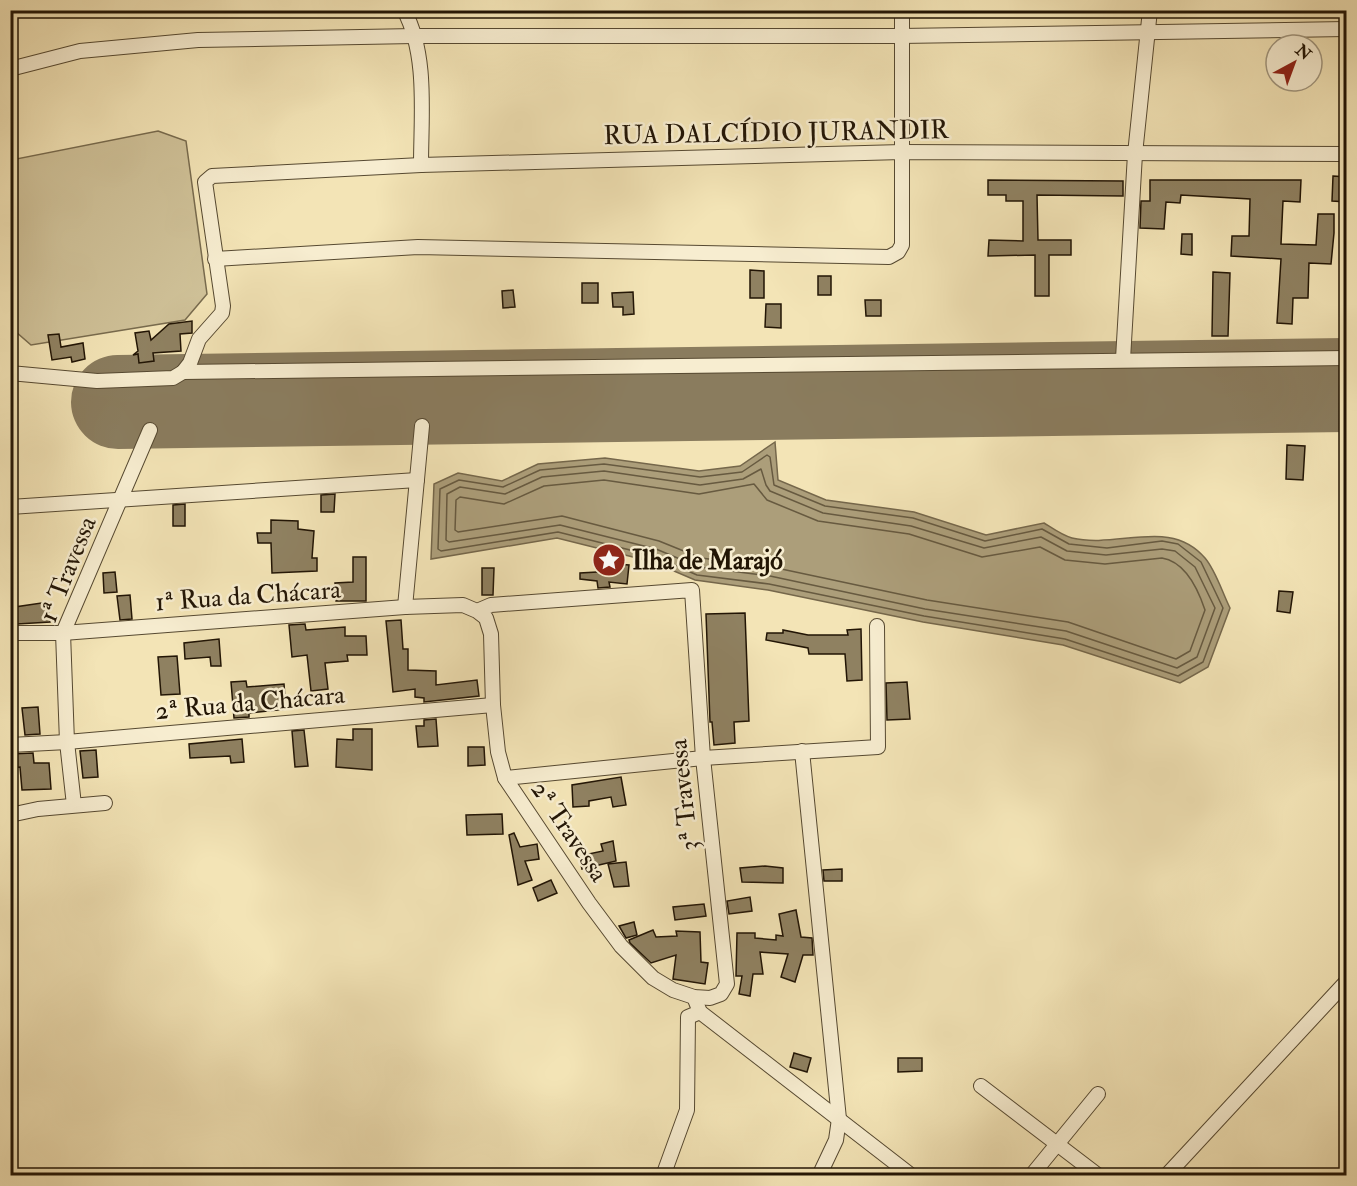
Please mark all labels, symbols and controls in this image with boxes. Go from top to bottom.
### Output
north arrow [1264,33,1324,93]
text: N [1290,40,1316,65]
street label: RUA DALCÍDIO JURANDIR [603,112,950,152]
street label: 1ª Travessa [32,512,104,627]
place icon: Ilha de Marajó [591,542,627,578]
place label: Ilha de Marajó [632,545,783,577]
street label: 1ª Rua da Chácara [154,574,342,618]
street label: 2ª Rua da Chácara [154,679,346,727]
street label: 3ª Travessa [662,737,706,852]
street label: 2ª Travessa [524,775,615,888]

